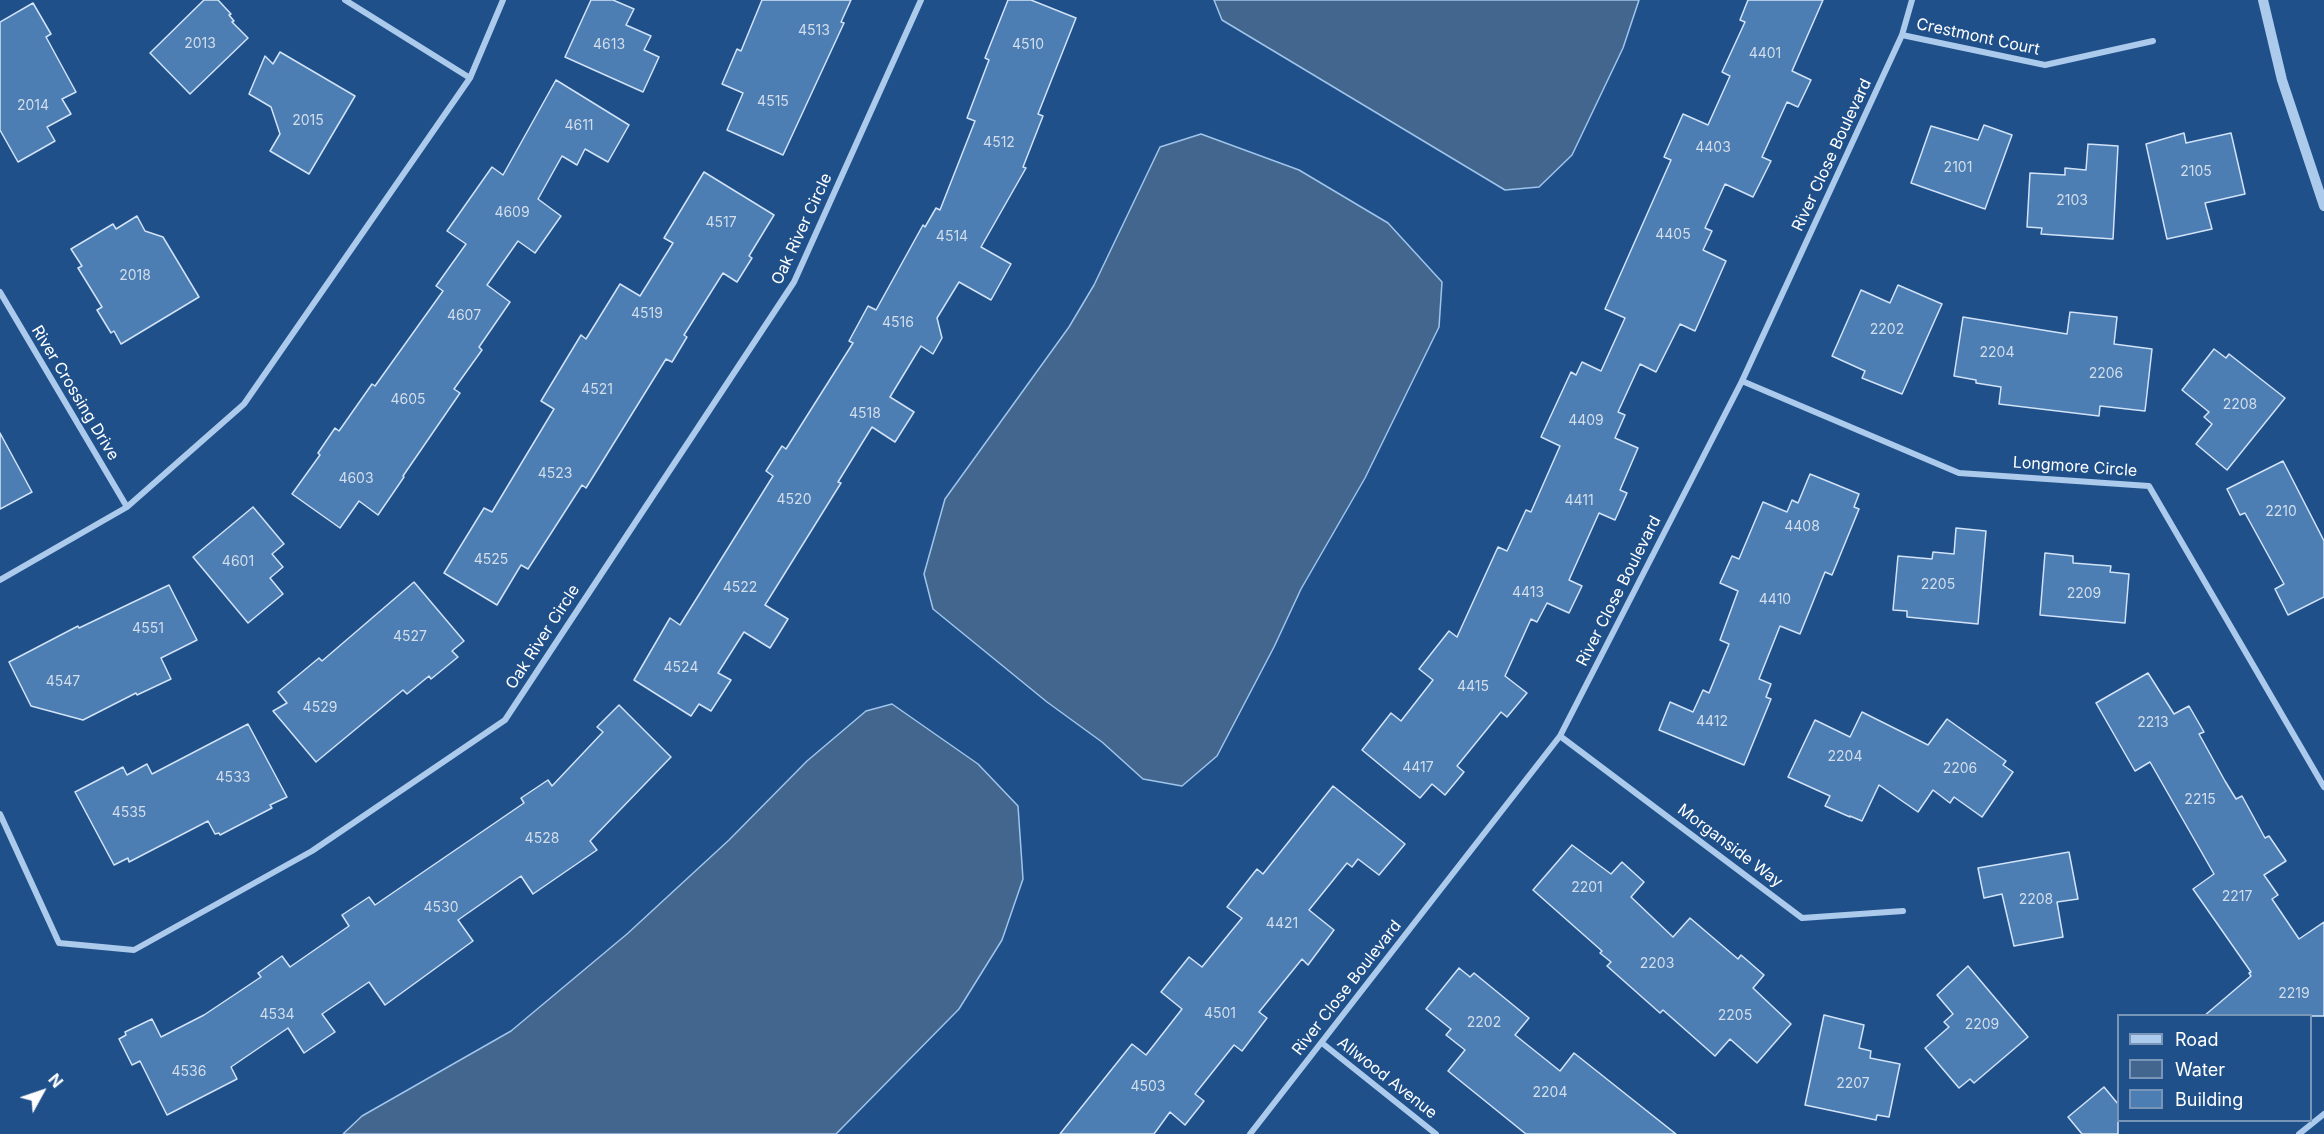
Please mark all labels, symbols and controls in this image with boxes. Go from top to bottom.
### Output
street label: Crestmont Court [1915,15,2041,59]
house number: 4513 [798,23,830,39]
house number: 2013 [184,36,216,52]
house number: 4613 [593,37,625,53]
house number: 4510 [1012,37,1044,53]
house number: 4401 [1749,46,1781,62]
street label: River Close Boulevard [1788,76,1876,234]
house number: 4515 [757,94,789,110]
house number: 2014 [17,98,49,114]
house number: 2015 [292,113,324,129]
house number: 4611 [564,118,594,134]
house number: 4512 [983,135,1015,151]
house number: 4403 [1695,140,1731,156]
house number: 2101 [1944,160,1972,176]
house number: 2105 [2180,164,2212,180]
street label: Oak River Circle [768,170,836,288]
house number: 2103 [2056,193,2088,209]
house number: 4609 [494,205,530,221]
house number: 4517 [705,215,737,231]
house number: 4405 [1655,227,1691,243]
house number: 4514 [936,229,968,245]
house number: 2018 [119,268,151,284]
house number: 4519 [631,306,663,322]
house number: 4607 [447,308,481,324]
house number: 4516 [882,315,914,331]
street label: River Crossing Drive [27,322,123,464]
house number: 2202 [1870,322,1904,338]
house number: 2204 [1980,345,2014,361]
house number: 2206 [2089,366,2123,382]
house number: 4521 [581,382,613,398]
house number: 4605 [390,392,426,408]
house number: 2208 [2223,397,2257,413]
house number: 4518 [849,406,881,422]
house number: 4409 [1568,413,1604,429]
street label: Longmore Circle [2012,453,2138,481]
house number: 4523 [538,466,572,482]
house number: 4603 [338,471,374,487]
house number: 4520 [777,492,811,508]
house number: 4411 [1564,493,1594,509]
house number: 2210 [2265,504,2297,520]
street label: River Close Boulevard [1573,513,1665,669]
house number: 4408 [1784,519,1820,535]
house number: 4525 [474,552,508,568]
house number: 4601 [222,554,254,570]
house number: 2205 [1921,577,1955,593]
house number: 4522 [723,580,757,596]
street label: Oak River Circle [502,581,584,693]
house number: 4413 [1512,585,1544,601]
house number: 2209 [2067,586,2101,602]
house number: 4410 [1759,592,1791,608]
house number: 4551 [132,621,164,637]
house number: 4527 [393,629,427,645]
house number: 4524 [664,660,698,676]
house number: 4547 [46,674,80,690]
house number: 4415 [1457,679,1489,695]
house number: 4529 [303,700,337,716]
house number: 4412 [1696,714,1728,730]
house number: 2213 [2137,715,2169,731]
house number: 2204 [1828,749,1862,765]
house number: 4417 [1402,760,1434,776]
house number: 2206 [1943,761,1977,777]
house number: 4533 [216,770,250,786]
house number: 2215 [2184,792,2216,808]
street label: Morganside Way [1674,800,1786,892]
house number: 4535 [112,805,146,821]
house number: 4528 [525,831,559,847]
house number: 2201 [1571,880,1603,896]
house number: 2217 [2222,889,2252,905]
house number: 2208 [2019,892,2053,908]
house number: 4530 [423,900,459,916]
house number: 4421 [1266,916,1298,932]
street label: River Close Boulevard [1288,917,1406,1059]
house number: 2203 [1640,956,1674,972]
house number: 2219 [2278,986,2310,1002]
house number: 4501 [1204,1006,1236,1022]
house number: 4534 [259,1007,295,1023]
house number: 2205 [1718,1008,1752,1024]
legend [2117,1014,2312,1122]
house number: 2202 [1467,1015,1501,1031]
house number: 2209 [1965,1017,1999,1033]
text: Road [2175,1029,2218,1050]
street label: Allwood Avenue [1333,1033,1441,1123]
text: Water [2175,1059,2225,1080]
north arrow [12,1062,72,1122]
house number: 4536 [172,1064,206,1080]
text: N [44,1069,67,1092]
house number: 2207 [1836,1076,1870,1092]
house number: 4503 [1130,1079,1166,1095]
house number: 2204 [1533,1085,1567,1101]
text: Building [2175,1089,2243,1110]

